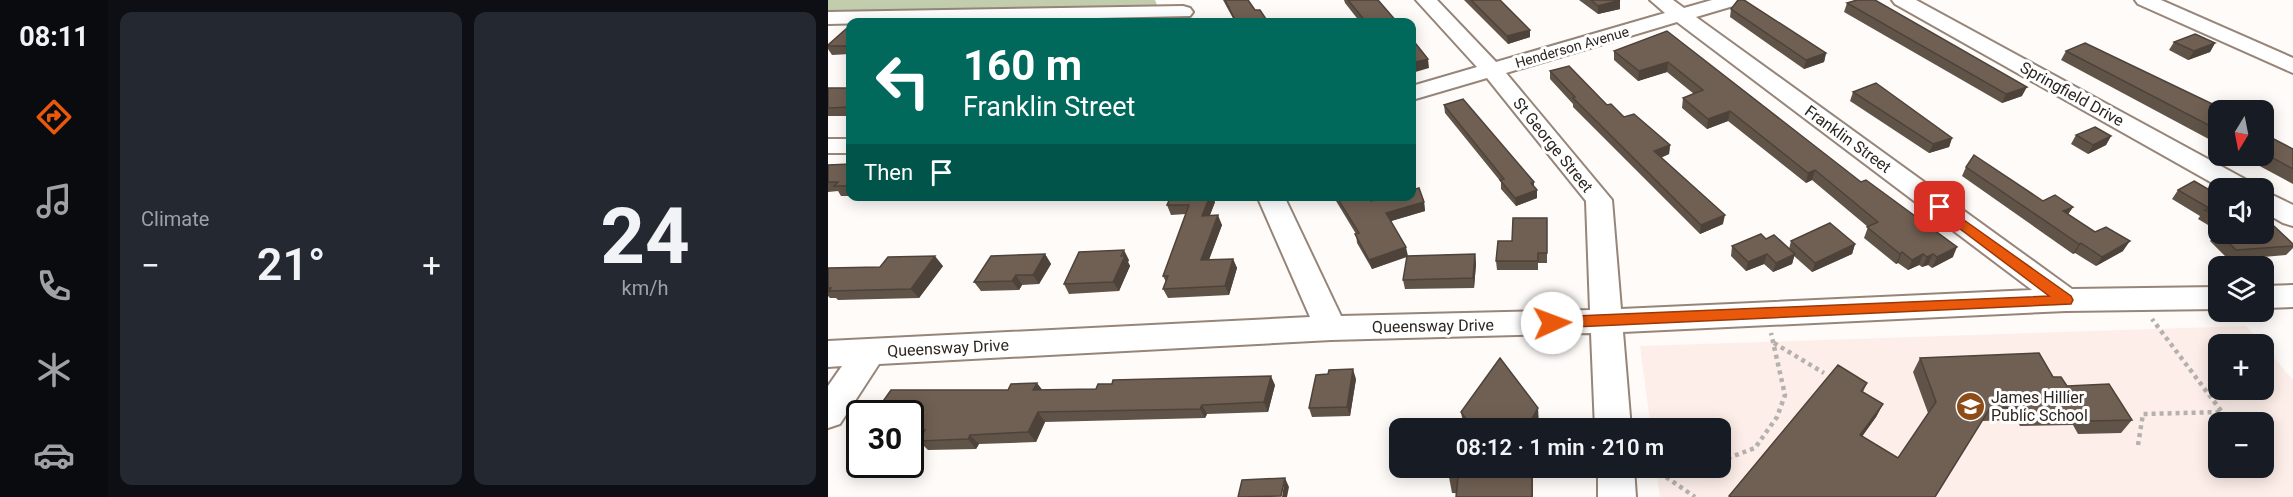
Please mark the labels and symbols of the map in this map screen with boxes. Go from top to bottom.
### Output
street label: Henderson Avenue [1513,23,1631,71]
street label: Springfield Drive [2017,58,2127,130]
street label: St George Street [1509,94,1597,196]
north arrow [2208,100,2274,166]
street label: Franklin Street [1801,101,1895,177]
pin [1914,181,1965,232]
position arrow [1520,291,1584,355]
street label: Queensway Drive [1372,315,1494,337]
street label: Queensway Drive [887,335,1009,361]
place label: James Hillier Public School [1991,388,2088,425]
school or university icon: James Hillier Public School [1954,390,1986,422]
speed limit sign: 30 [846,400,924,478]

